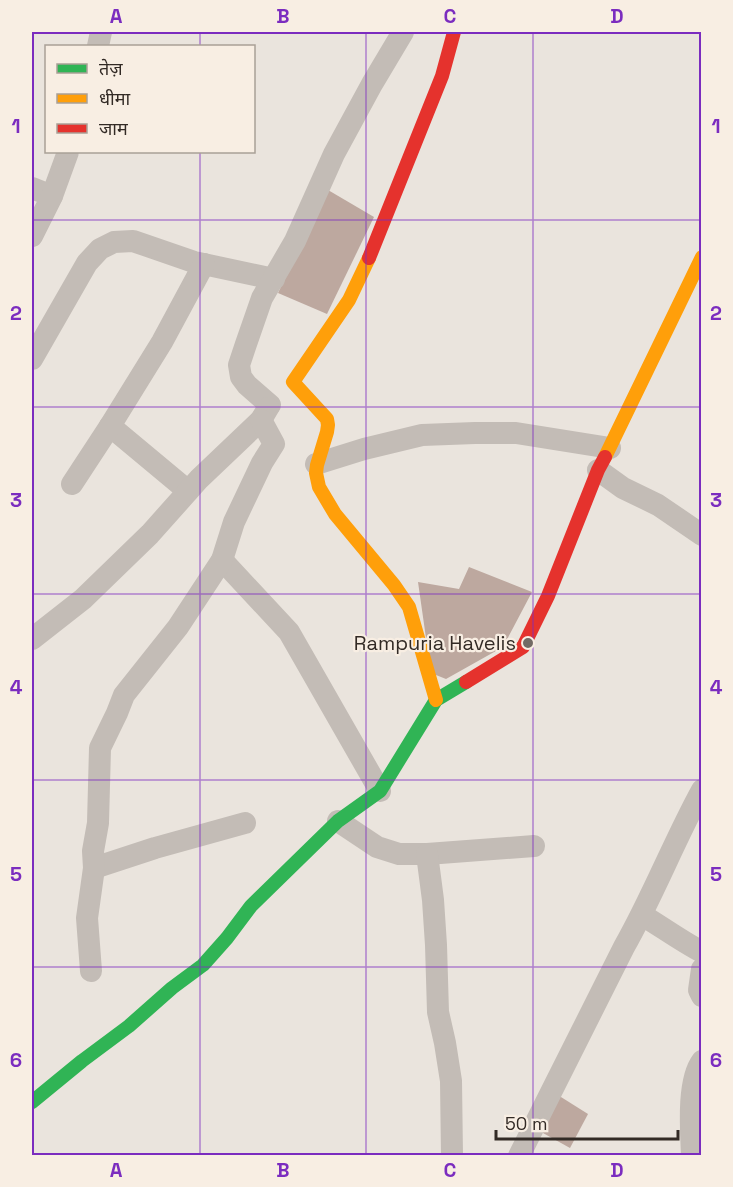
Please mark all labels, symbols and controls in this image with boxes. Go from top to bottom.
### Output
text: A [110,3,123,29]
text: B [276,3,290,29]
text: C [444,3,457,29]
text: D [610,3,624,29]
legend [45,45,255,153]
text: तेज़ [99,57,123,80]
text: धीमा [99,87,130,110]
text: 1 [11,113,21,139]
text: 1 [711,113,721,139]
text: जाम [99,117,129,140]
text: 2 [10,300,22,326]
text: 2 [710,300,722,326]
text: 3 [10,487,22,513]
text: 3 [710,487,722,513]
place label: Rampuria Havelis [354,630,516,656]
marker: Rampuria Havelis [521,636,535,650]
text: 4 [10,674,23,700]
text: 4 [710,674,723,700]
text: 5 [10,861,22,887]
text: 5 [710,861,722,887]
text: 6 [10,1047,22,1073]
text: 6 [710,1047,722,1073]
scale bar [496,1103,678,1141]
text: 50 m [505,1112,547,1135]
text: A [110,1157,123,1183]
text: B [276,1157,290,1183]
text: C [444,1157,457,1183]
text: D [610,1157,624,1183]

